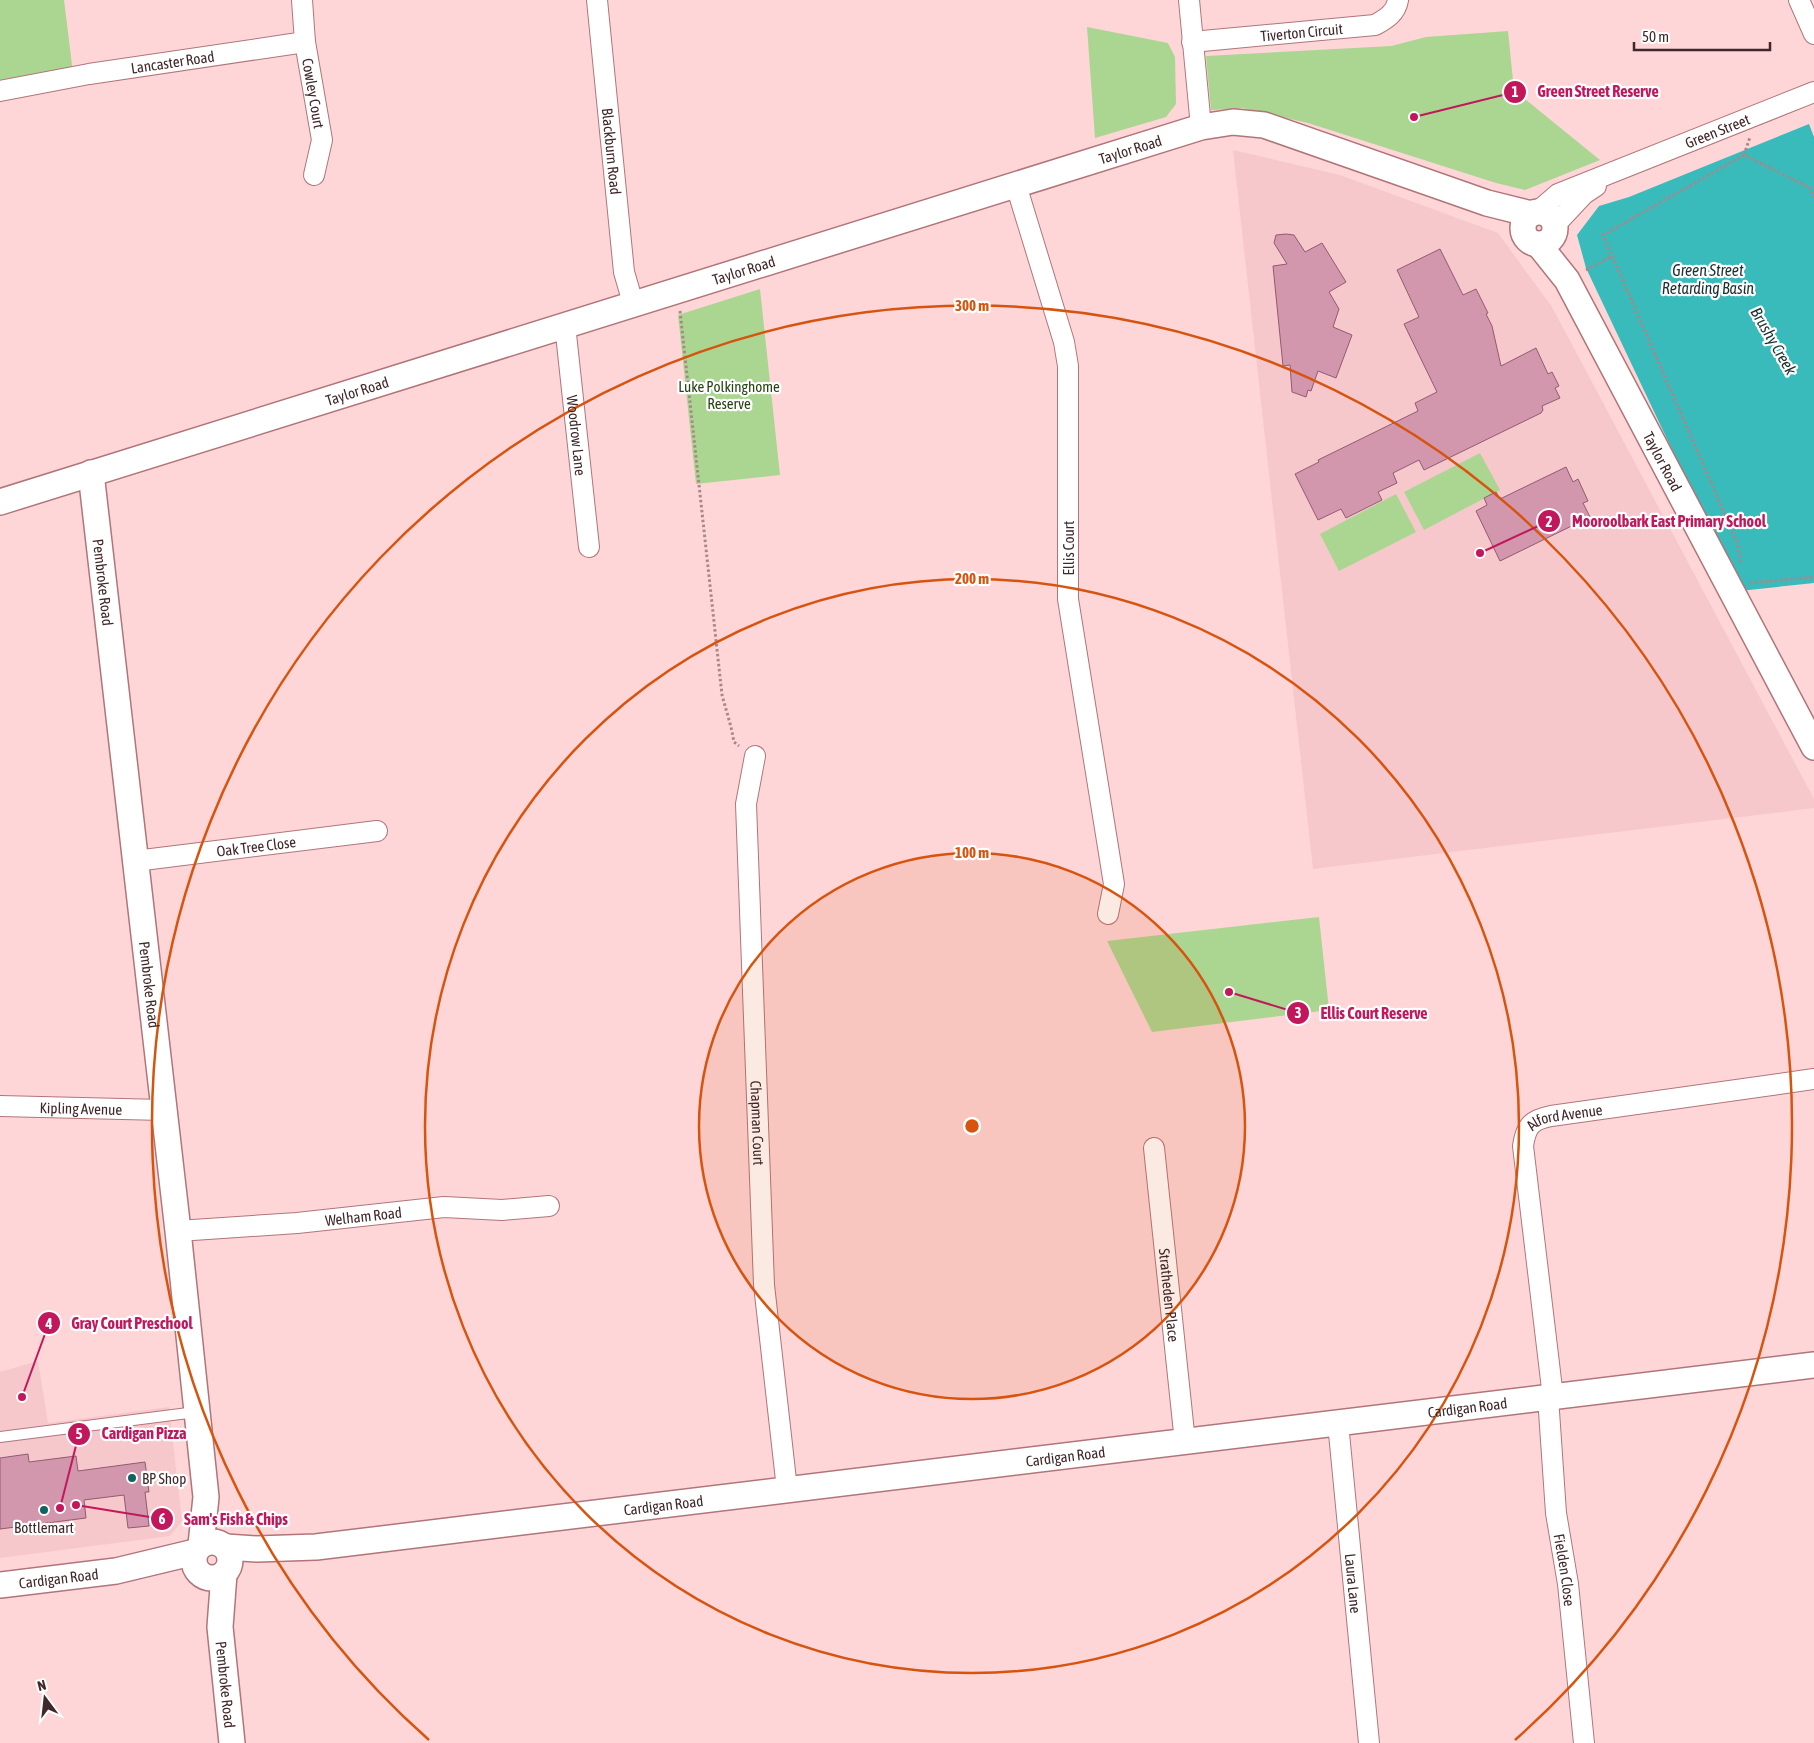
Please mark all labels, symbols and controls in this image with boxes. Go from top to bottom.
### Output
street label: Tiverton Circuit [1260,20,1343,44]
scale bar [1634,20,1770,52]
text: 50 m [1642,28,1669,45]
street label: Lancaster Road [130,47,215,76]
street label: Cowley Court [299,57,328,130]
callout: Green Street Reserve [1502,76,1669,107]
text: Green Street Reserve [1537,82,1659,100]
text: 1 [1511,83,1519,100]
street label: Blackburn Road [599,107,625,195]
street label: Green Street [1682,110,1752,151]
street label: Taylor Road [1097,131,1164,167]
street label: Taylor Road [710,252,777,288]
water label: Green Street Retarding Basin [1662,261,1754,298]
text: 300 m [955,297,989,314]
water label: Brushy Creek [1747,304,1801,379]
street label: Taylor Road [324,373,390,408]
park label: Luke Polkinghome Reserve [678,378,780,412]
street label: Woodrow Lane [564,394,590,477]
street label: Taylor Road [1640,429,1686,494]
callout: Mooroolbark East Primary School [1537,506,1776,537]
text: Mooroolbark East Primary School [1572,512,1767,530]
text: 2 [1545,513,1553,530]
street label: Ellis Court [1060,521,1077,575]
street label: Pembroke Road [90,538,117,627]
text: 200 m [955,570,989,587]
street label: Oak Tree Close [215,833,297,859]
text: 100 m [955,844,989,861]
street label: Pembroke Road [136,940,163,1029]
callout: Ellis Court Reserve [1285,998,1438,1029]
text: 3 [1294,1004,1302,1021]
text: Ellis Court Reserve [1320,1004,1428,1022]
street label: Chapman Court [748,1080,768,1166]
street label: Kipling Avenue [39,1098,123,1118]
street label: Alford Avenue [1522,1100,1604,1133]
centre of rings [963,1117,981,1135]
street label: Welham Road [324,1203,403,1228]
street label: Stratheden Place [1156,1247,1183,1343]
callout: Gray Court Preschool [36,1308,203,1339]
text: Gray Court Preschool [71,1314,193,1332]
text: 4 [44,1315,53,1332]
street label: Cardigan Road [1427,1394,1508,1420]
callout: Cardigan Pizza [66,1418,196,1449]
text: Cardigan Pizza [102,1424,186,1442]
text: 5 [75,1425,83,1442]
street label: Cardigan Road [1025,1443,1106,1469]
place label: BP Shop [142,1470,186,1487]
marker: BP Shop [126,1472,138,1484]
street label: Cardigan Road [623,1492,704,1518]
marker: Bottlemart [38,1504,50,1516]
callout: Sam's Fish & Chips [149,1504,298,1535]
text: 6 [158,1510,166,1527]
text: Sam's Fish & Chips [184,1510,288,1528]
place label: Bottlemart [14,1519,74,1536]
street label: Fielden Close [1551,1532,1579,1607]
street label: Laura Lane [1342,1553,1365,1614]
street label: Cardigan Road [18,1565,99,1591]
street label: Pembroke Road [213,1640,239,1729]
north arrow [20,1673,70,1723]
text: N [36,1677,48,1694]

